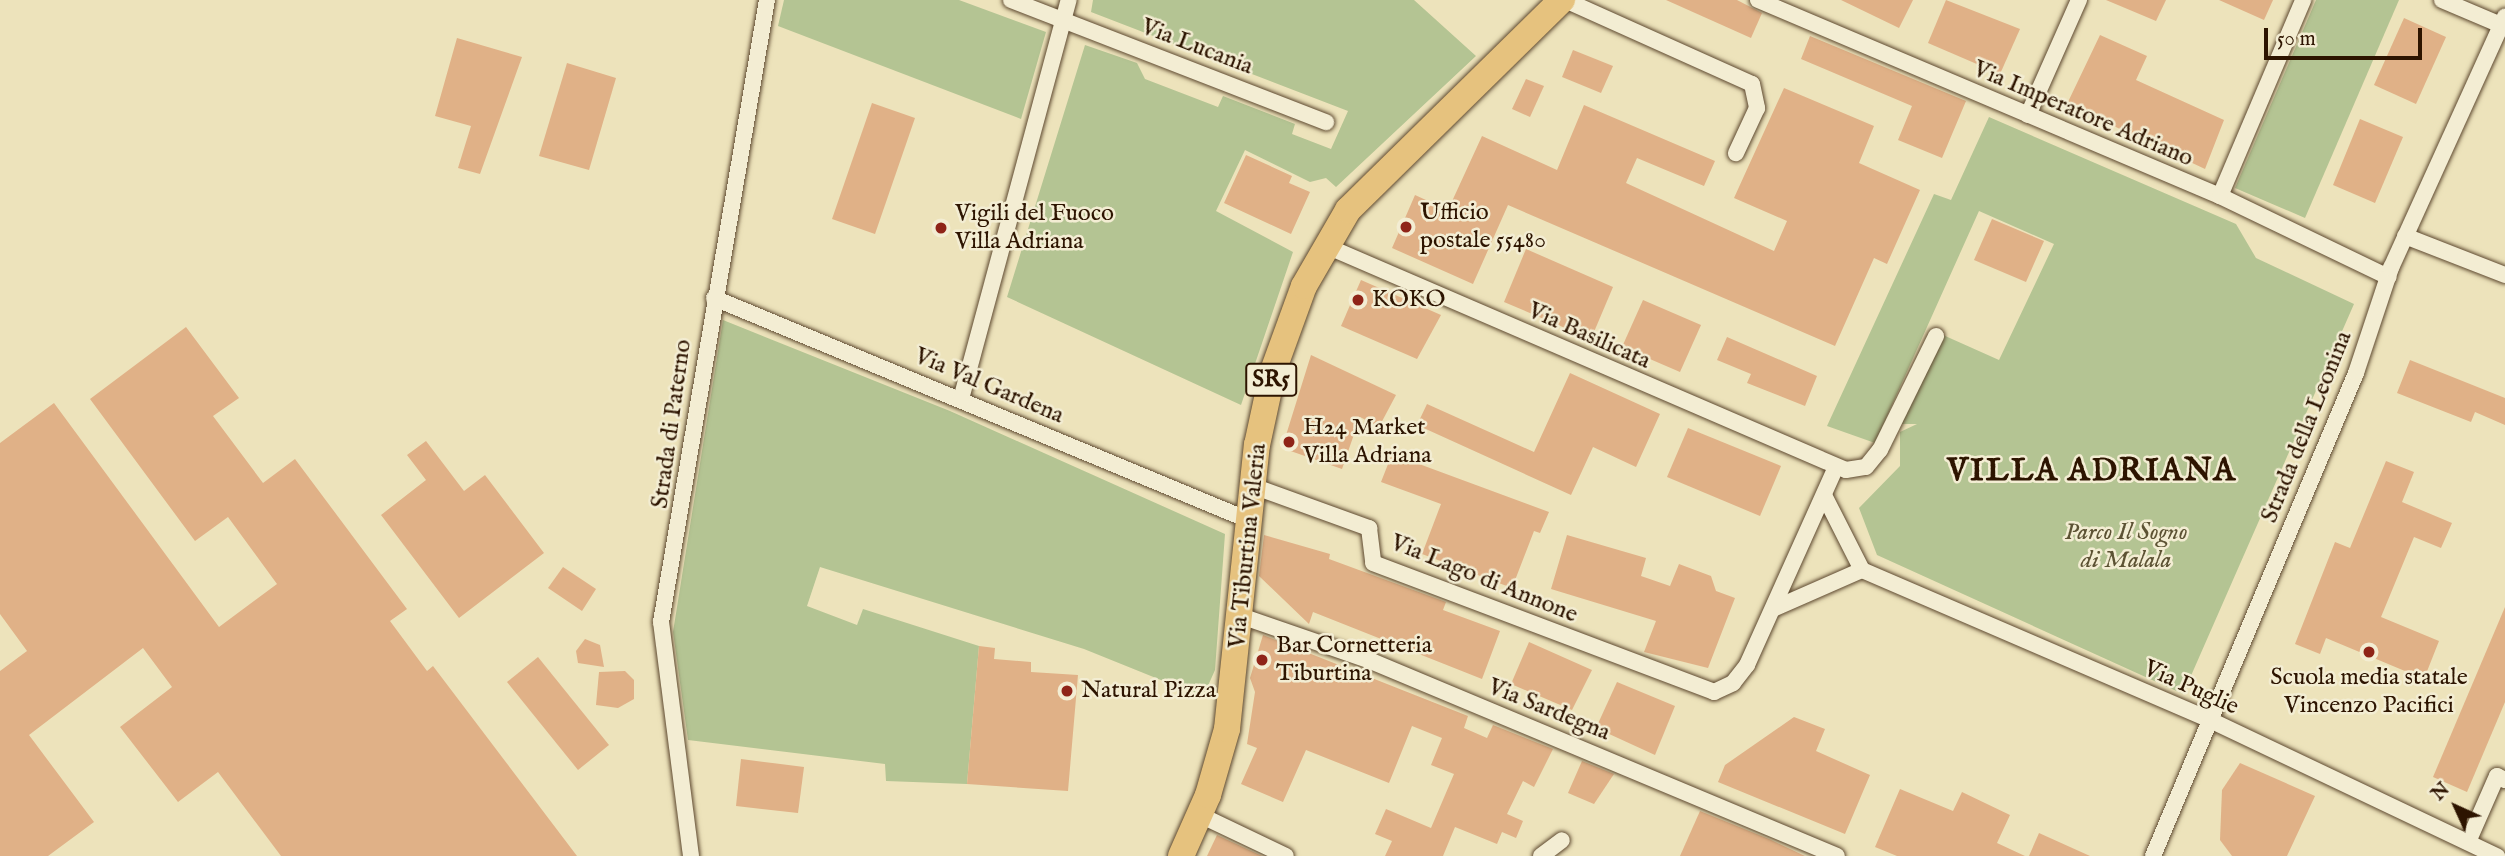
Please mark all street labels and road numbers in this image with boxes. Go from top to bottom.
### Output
street label: Via Lucania [1137,13,1257,81]
street label: Via Imperatore Adriano [1969,55,2197,173]
street label: Via Basilicata [1523,296,1655,376]
street label: Strada della Leonina [2255,327,2359,527]
street label: Strada di Paterno [646,338,698,510]
street label: Via Val Gardena [910,342,1068,430]
road number: SR5 [1245,360,1297,400]
street label: Via Tiburtina Valeria [1223,442,1273,650]
street label: Via Lago di Annone [1386,528,1582,630]
street label: Via Puglie [2139,654,2243,722]
street label: Via Sardegna [1484,672,1614,748]

